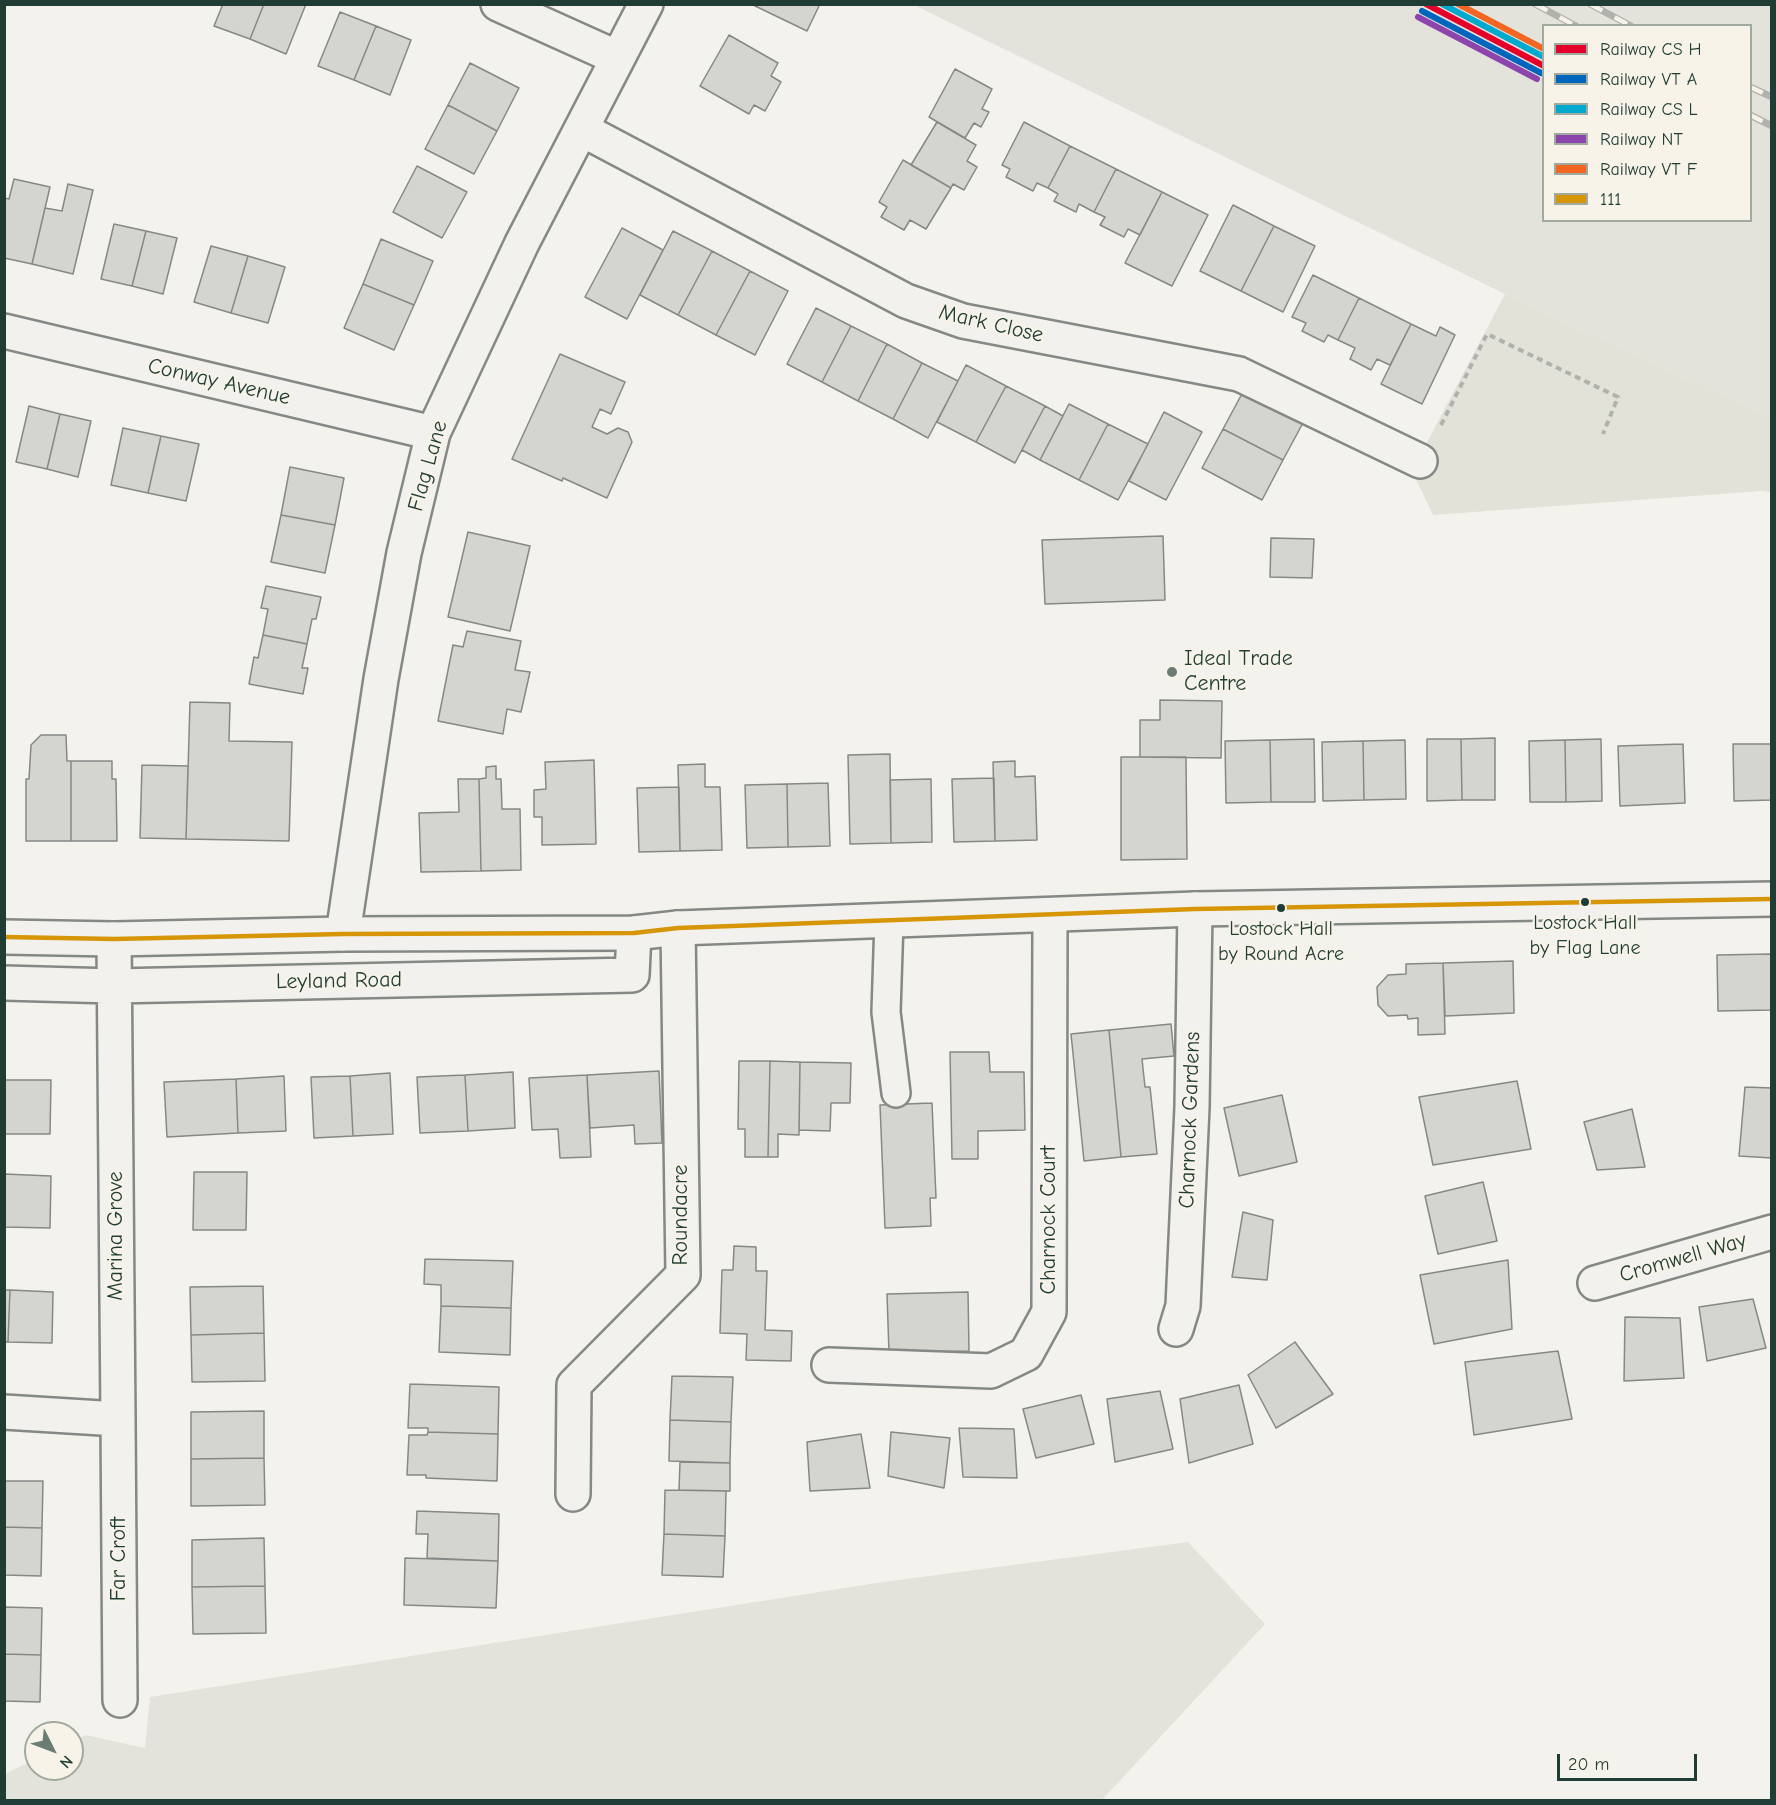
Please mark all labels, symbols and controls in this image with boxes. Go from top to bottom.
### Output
legend [1542,24,1752,222]
text: Railway CS H [1600,39,1702,60]
text: Railway VT A [1600,69,1697,90]
text: Railway CS L [1600,99,1698,120]
text: Railway NT [1600,129,1683,150]
text: Railway VT F [1600,159,1697,180]
text: 111 [1600,189,1621,210]
street label: Mark Close [936,299,1046,349]
street label: Conway Avenue [145,353,293,411]
street label: Flag Lane [402,418,454,514]
place label: Ideal Trade Centre [1184,646,1293,698]
marker: Ideal Trade Centre [1165,665,1179,679]
marker: Lostock Hall by Flag Lane [1579,896,1591,908]
marker: Lostock Hall by Round Acre [1275,902,1287,914]
place label: Lostock Hall by Flag Lane [1530,911,1640,958]
place label: Lostock Hall by Round Acre [1218,917,1344,964]
street label: Leyland Road [276,967,402,995]
street label: Charnock Gardens [1174,1031,1206,1209]
street label: Charnock Court [1036,1145,1062,1295]
street label: Roundacre [668,1165,694,1265]
street label: Marina Grove [103,1171,129,1301]
street label: Cromwell Way [1616,1227,1750,1289]
street label: Far Croft [106,1517,132,1601]
north arrow [24,1721,84,1781]
scale bar [1560,1742,1700,1780]
text: N [56,1752,76,1772]
text: 20 m [1568,1754,1609,1775]

